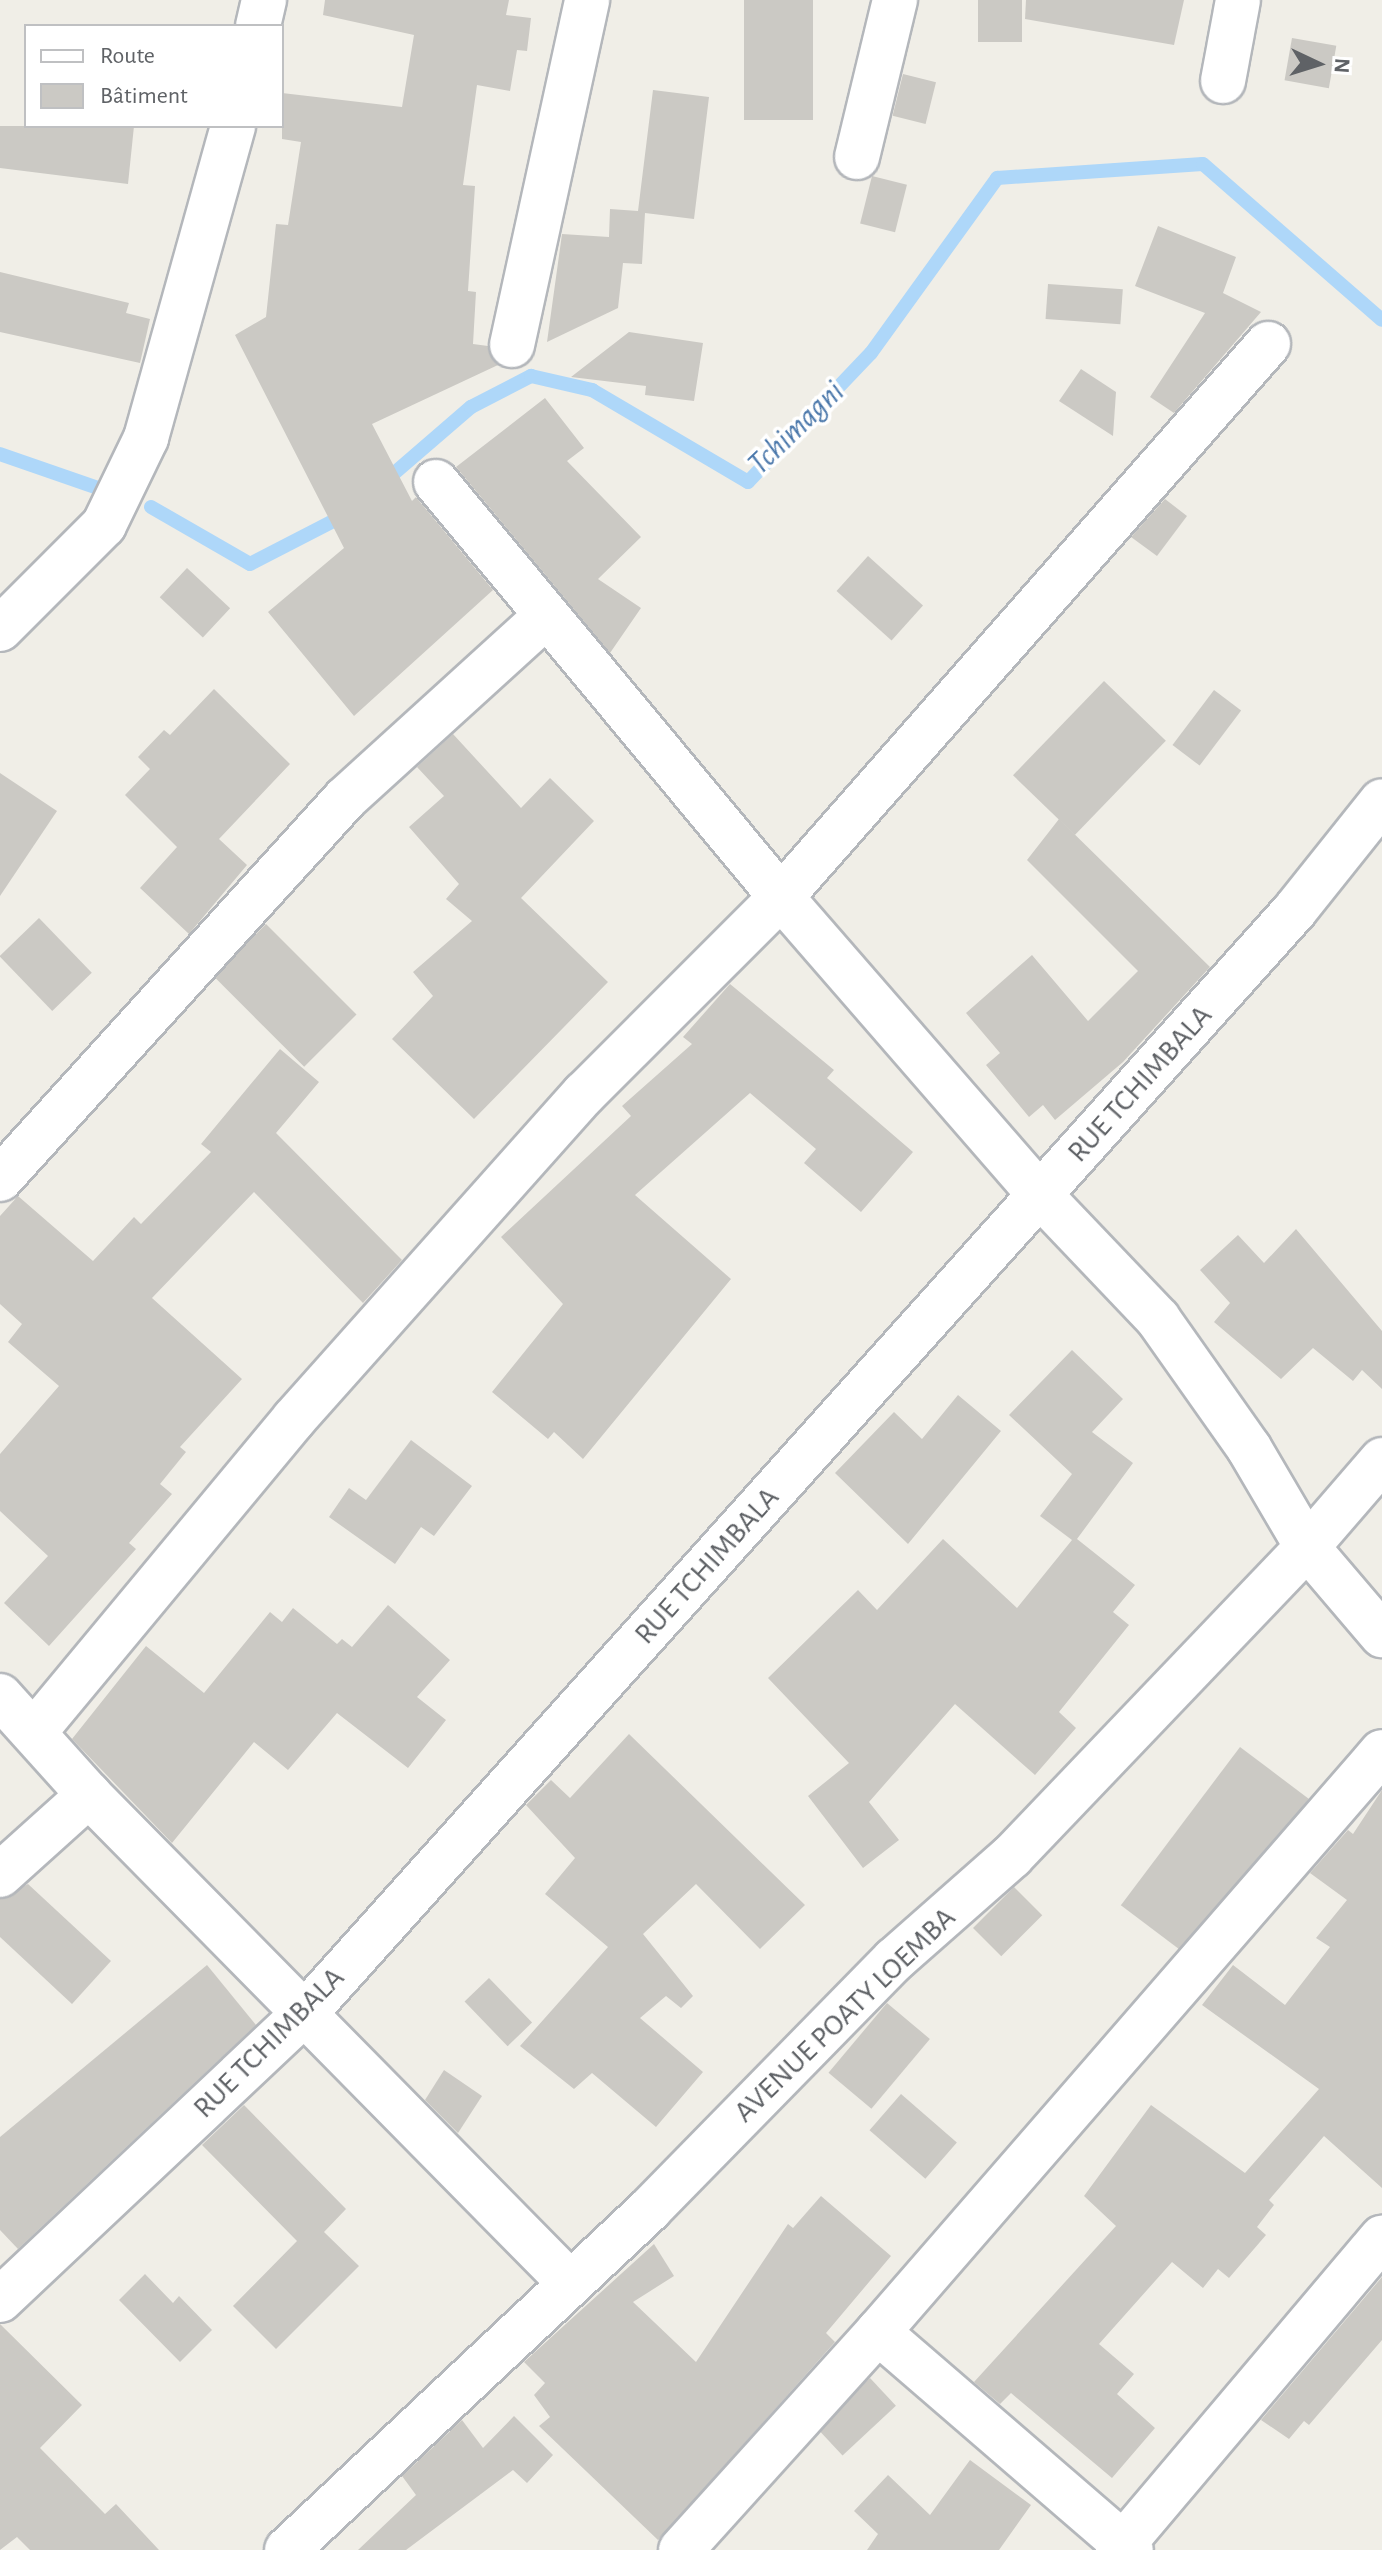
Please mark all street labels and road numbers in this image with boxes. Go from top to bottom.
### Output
street label: RUE TCHIMBALA [1060,998,1220,1170]
street label: RUE TCHIMBALA [627,1480,787,1652]
street label: AVENUE POATY LOEMBA [727,1900,963,2130]
street label: RUE TCHIMBALA [186,1960,352,2126]

